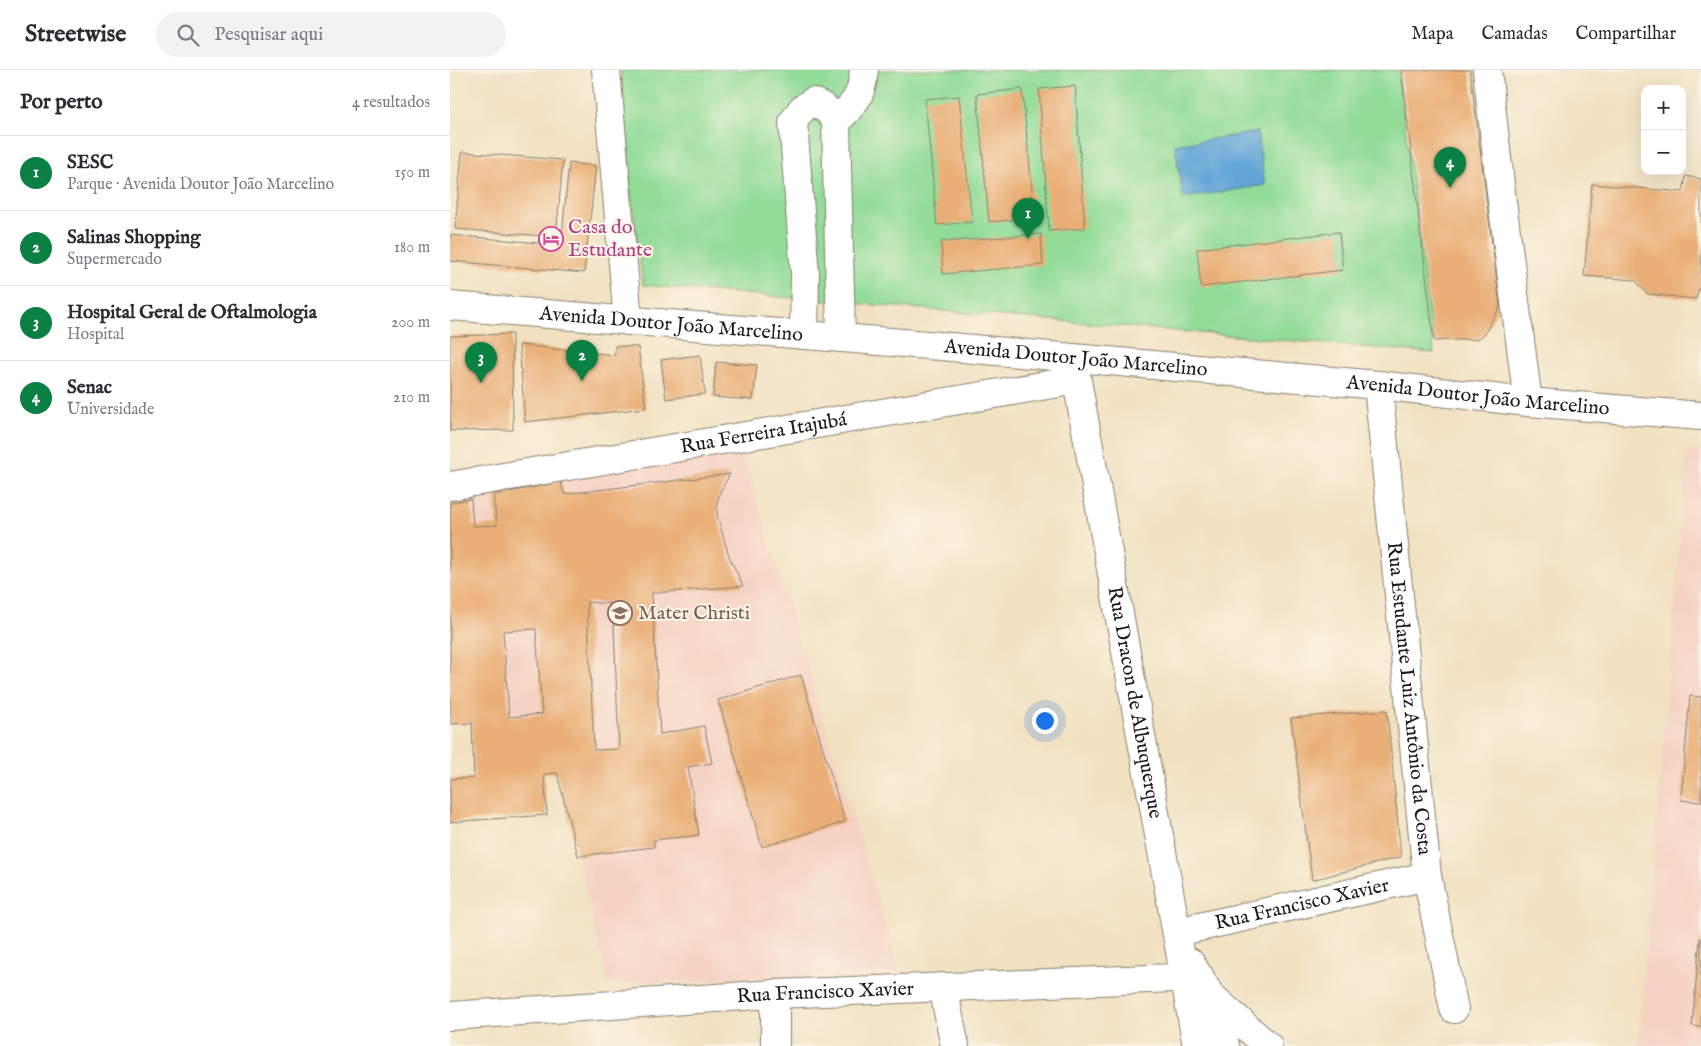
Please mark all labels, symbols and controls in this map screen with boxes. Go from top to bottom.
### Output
search box [156,12,506,57]
text: Streetwise [25,19,126,50]
icon: search [174,21,202,49]
text: Pesquisar aqui [214,23,323,47]
text: Mapa [1411,23,1453,46]
text: Camadas [1481,23,1547,46]
text: Compartilhar [1575,23,1676,46]
map controls [1641,85,1686,175]
button: + [1641,85,1686,130]
text: Por perto [20,89,102,116]
text: 4 resultados [352,93,430,113]
button: − [1641,130,1686,175]
pin: 4 [1434,147,1466,188]
text: SESC [67,151,113,175]
text: 1 [33,163,39,183]
text: 150 m [395,163,430,183]
text: Parque · Avenida Doutor João Marcelino [67,175,334,195]
pin: 1 [1012,198,1044,239]
place label: Casa do Estudante [568,215,652,263]
text: Salinas Shopping [67,226,200,250]
hotel icon: Casa do Estudante [538,226,564,252]
text: 2 [32,238,40,258]
text: 180 m [394,238,430,258]
text: Supermercado [67,250,162,270]
text: Hospital Geral de Oftalmologia [67,301,317,325]
street label: Avenida Doutor João Marcelino [538,301,804,347]
text: 3 [33,313,39,333]
text: 200 m [391,313,430,333]
text: Hospital [67,325,124,345]
street label: Avenida Doutor João Marcelino [942,334,1209,382]
pin: 2 [566,340,598,381]
pin: 3 [465,342,497,383]
street label: Avenida Doutor João Marcelino [1345,370,1611,421]
text: Senac [67,376,112,400]
text: 4 [32,388,40,408]
text: 210 m [393,388,430,408]
text: Universidade [67,400,154,420]
street label: Rua Ferreira Itajubá [678,407,849,459]
street label: Rua Estudante Luiz Antônio da Costa [1381,541,1437,857]
street label: Rua Dracon de Albuquerque [1102,584,1168,821]
school or university icon: Mater Christi [607,600,633,626]
place label: Mater Christi [638,601,750,626]
your location [1032,708,1058,734]
street label: Rua Francisco Xavier [1212,872,1392,936]
street label: Rua Francisco Xavier [736,976,915,1009]

